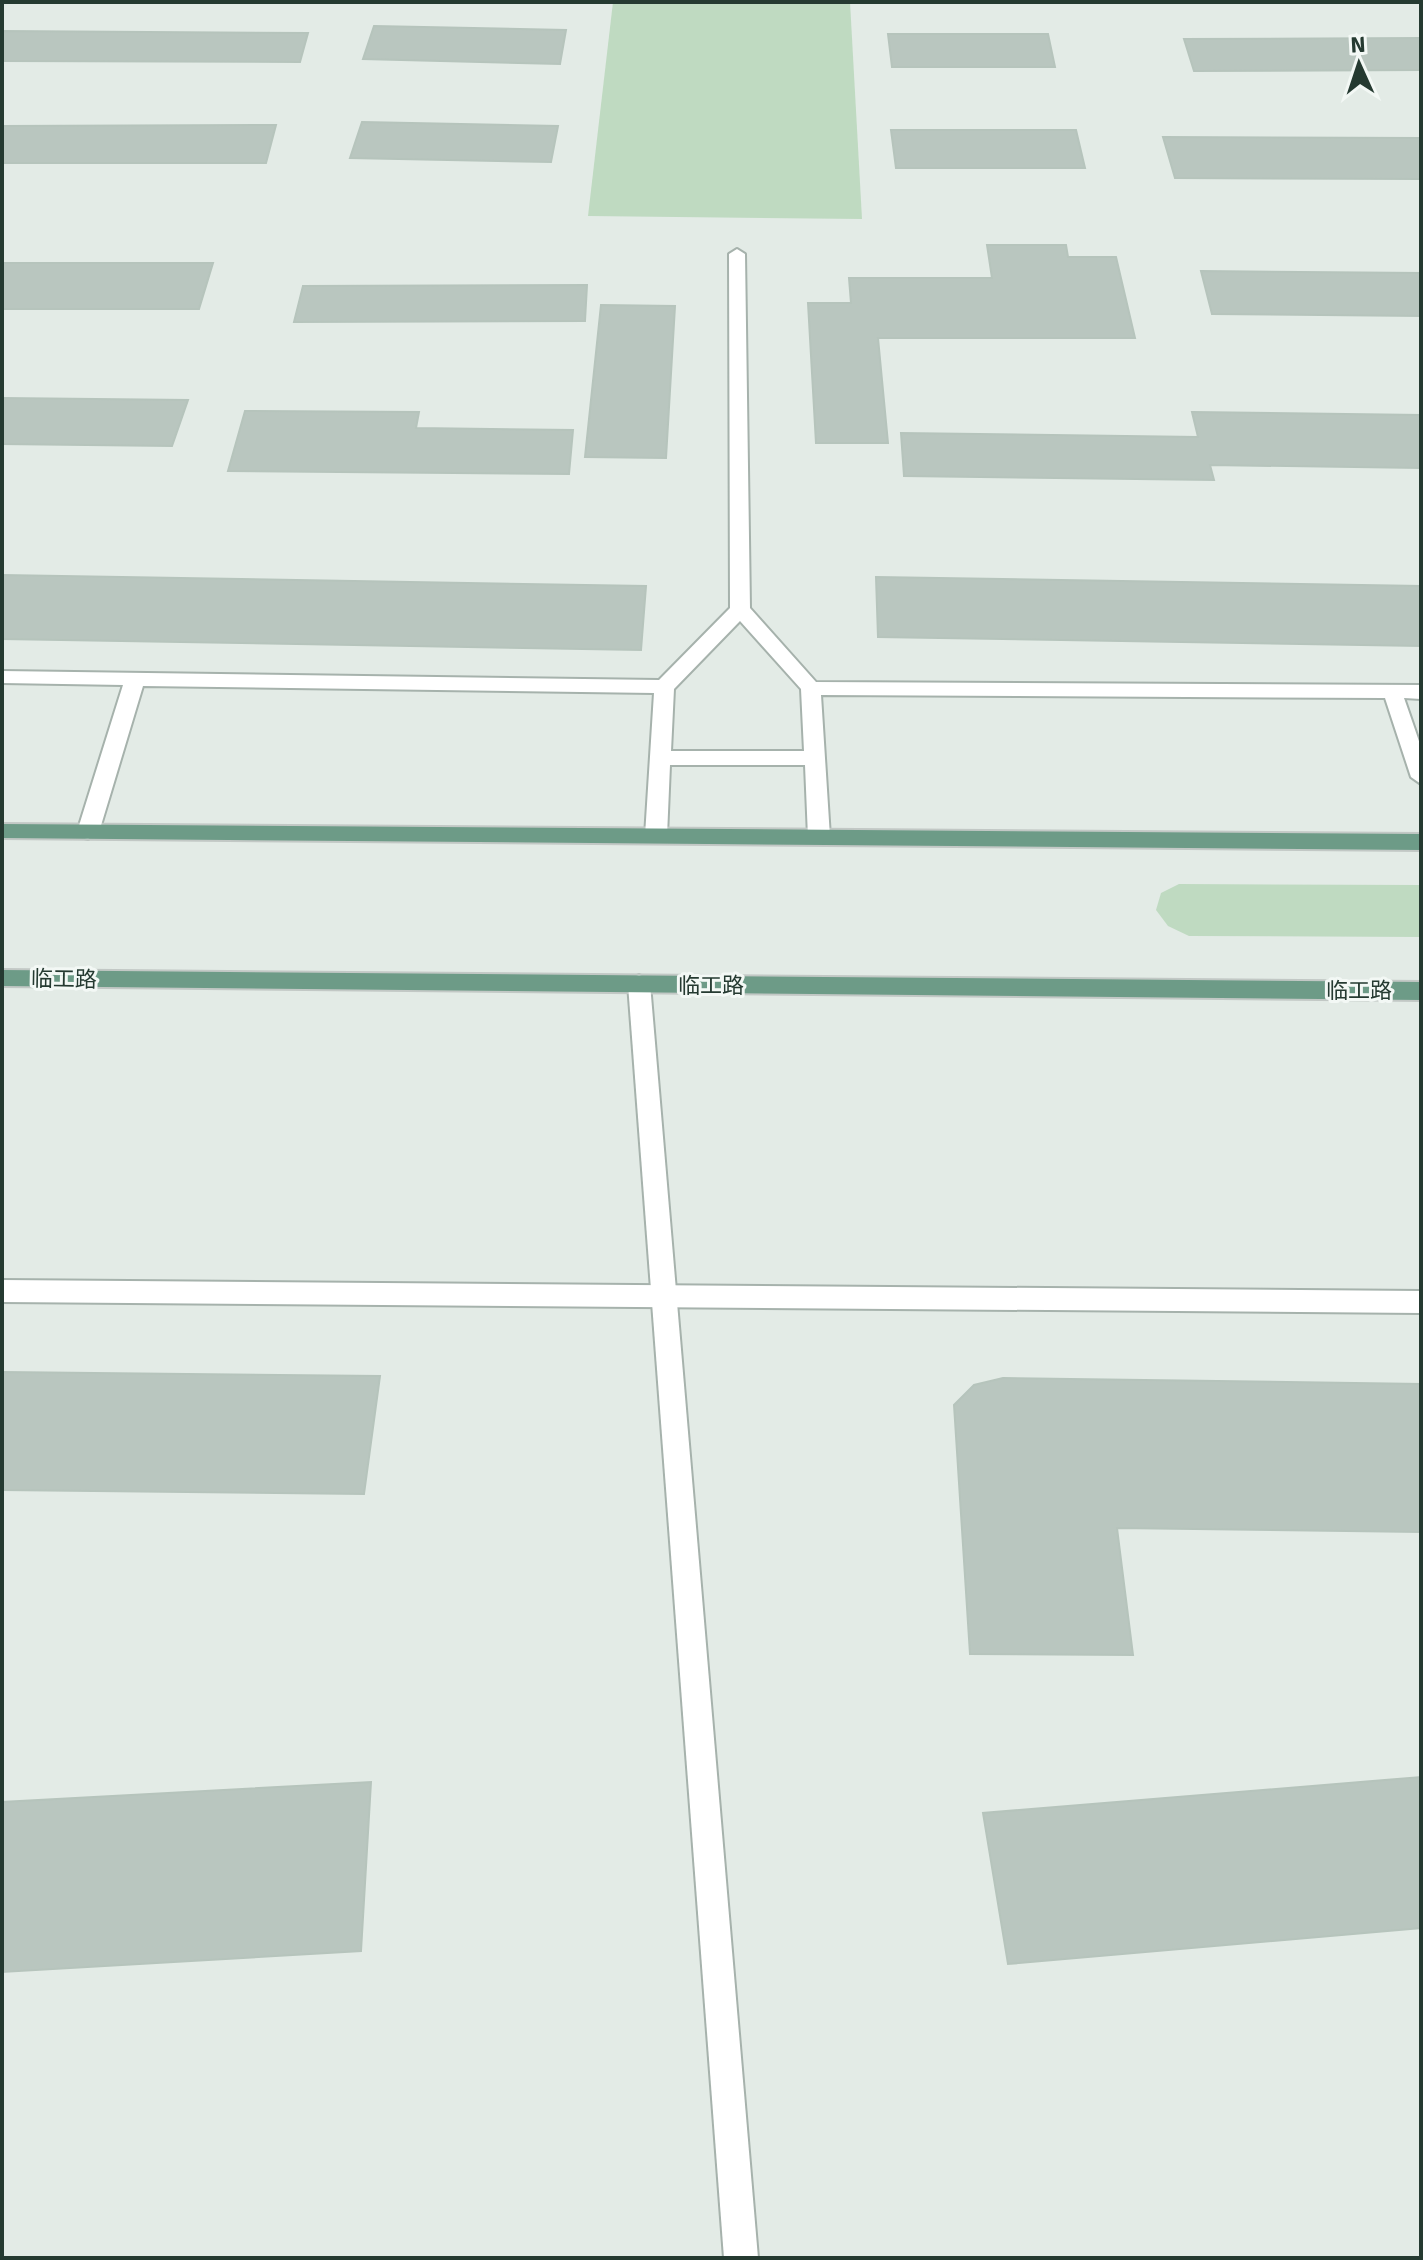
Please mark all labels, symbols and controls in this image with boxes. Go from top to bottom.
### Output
north arrow [1319,24,1399,104]
text: N [1350,31,1366,58]
street label: 临工路 [31,965,97,993]
street label: 临工路 [678,972,744,999]
street label: 临工路 [1326,977,1392,1004]

